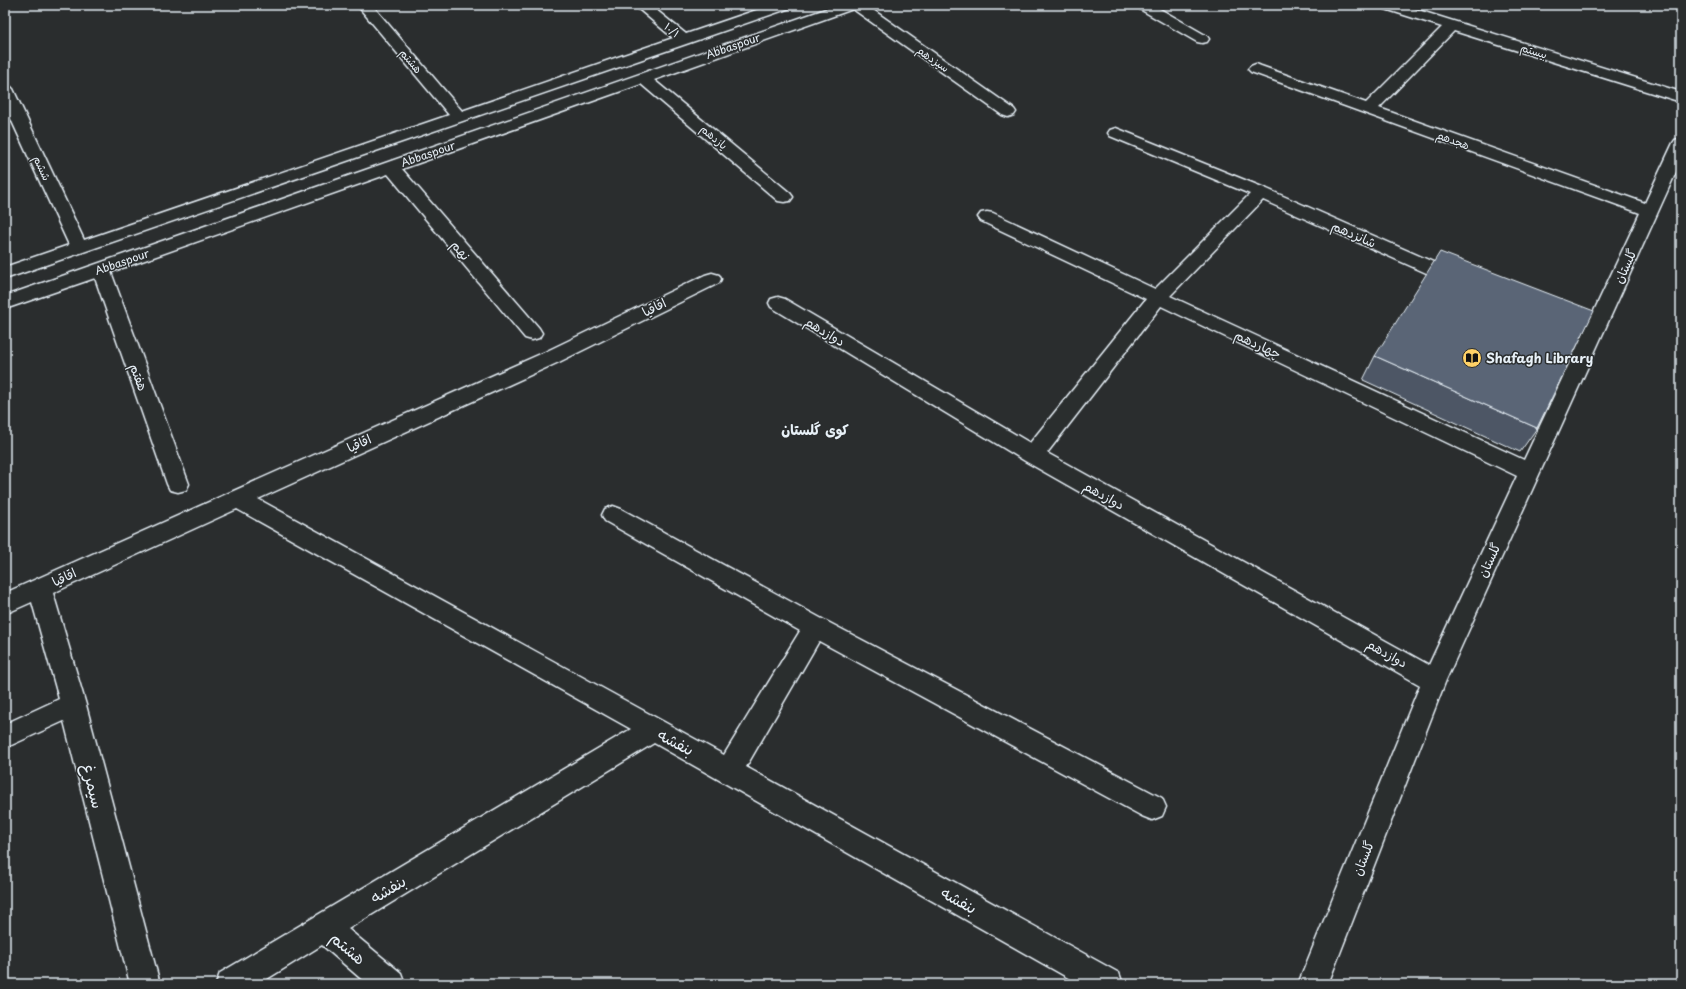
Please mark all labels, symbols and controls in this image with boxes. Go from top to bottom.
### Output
street label: ۱۰/۱ [661,18,684,41]
street label: Abbaspour [703,28,763,63]
street label: بیستم [1518,38,1550,64]
street label: سیزدهم [913,41,953,77]
street label: هشتم [395,45,427,77]
street label: یازدهم [696,120,732,154]
street label: هجدهم [1434,126,1472,154]
street label: Abbaspour [398,136,458,171]
street label: ششم [28,152,56,184]
street label: شانزدهم [1328,215,1379,254]
street label: نهم [446,235,475,265]
street label: Abbaspour [92,244,152,279]
street label: گلستان [1608,245,1641,286]
street label: اقاقیا [638,293,669,321]
street label: دوازدهم [800,311,849,352]
street label: چهاردهم [1231,324,1285,364]
library icon: Shafagh Library [1461,347,1483,369]
place label: Shafagh Library [1486,348,1593,367]
street label: هفتم [124,360,153,394]
district label: کوی گلستان [781,419,850,440]
street label: اقاقیا [343,429,374,456]
street label: دوازدهم [1079,476,1128,515]
street label: گلستان [1472,539,1505,580]
street label: اقاقیا [48,563,79,590]
street label: دوازدهم [1362,634,1411,673]
street label: بنفشه [654,722,699,761]
street label: سیمرغ [76,761,111,811]
street label: گلستان [1347,837,1378,878]
street label: بنفشه [365,868,410,908]
street label: بنفشه [937,879,982,919]
street label: هشتم [324,925,372,971]

